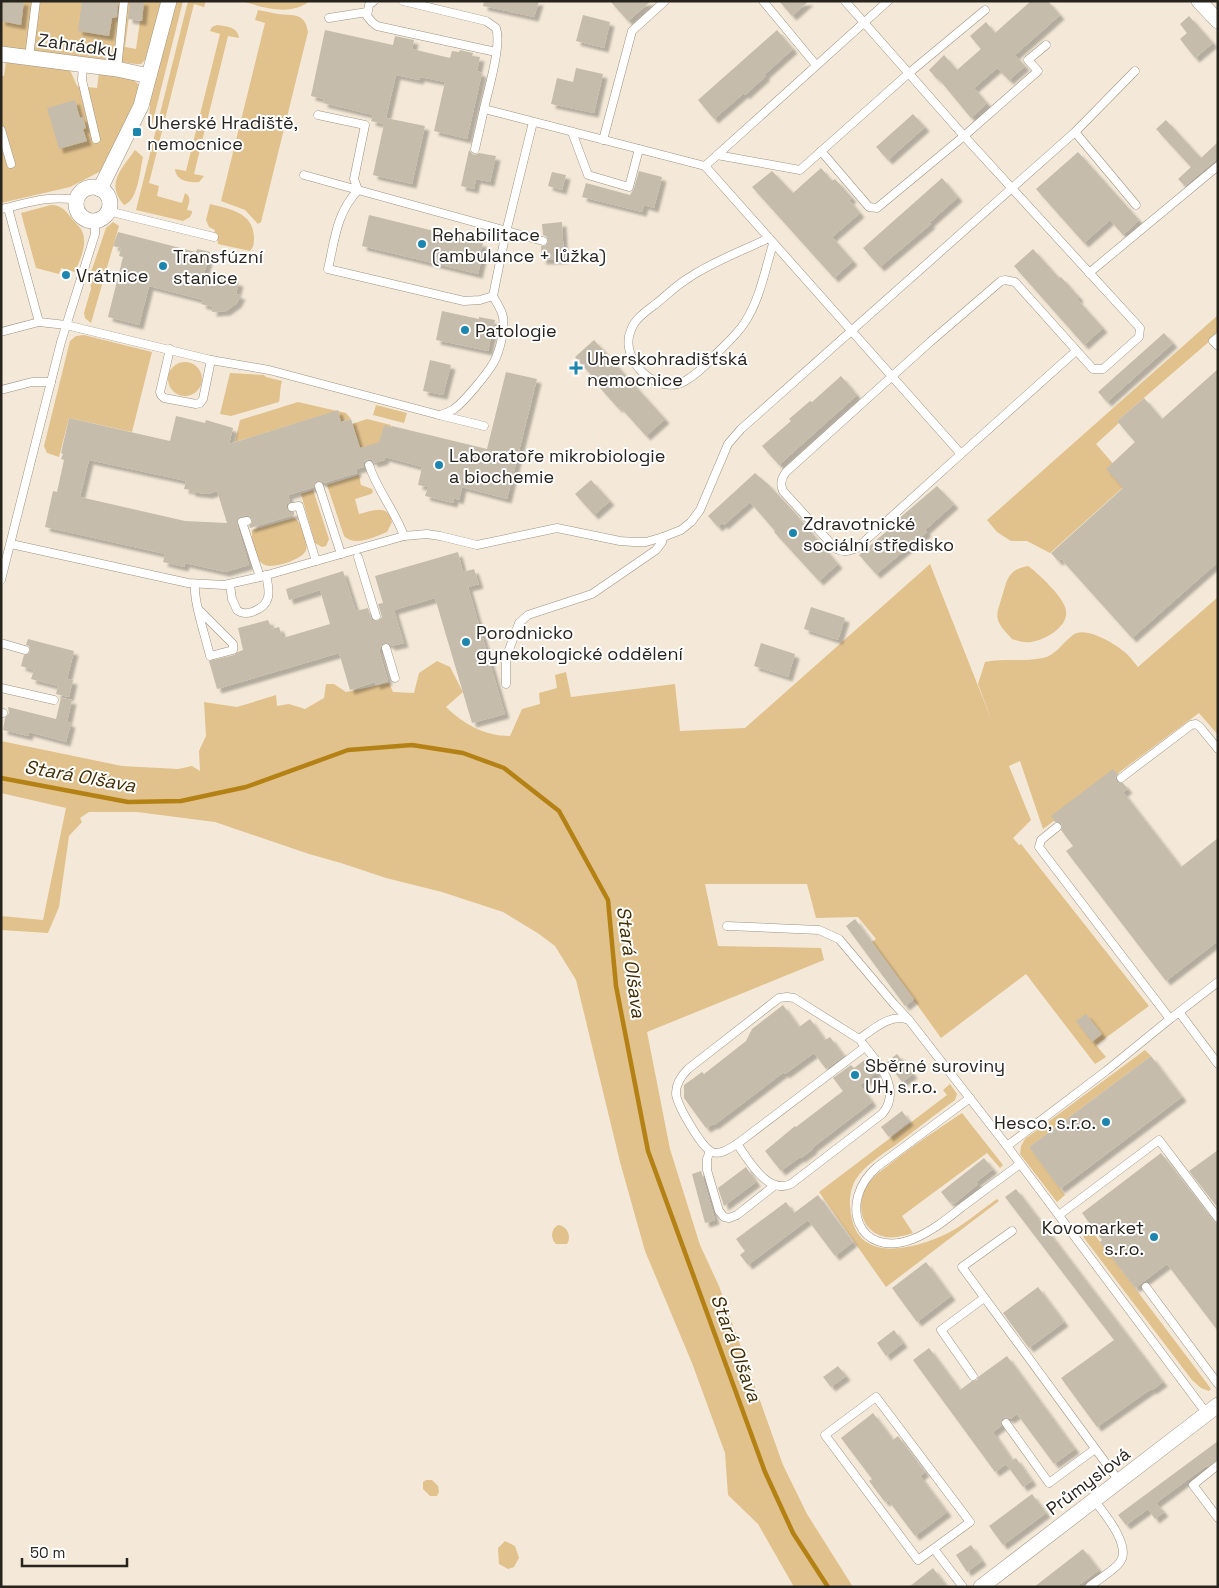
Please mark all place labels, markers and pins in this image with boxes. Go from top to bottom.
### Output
place label: Uherské Hradiště, nemocnice [147,111,298,155]
marker: Uherské Hradiště, nemocnice [131,126,143,138]
place label: Rehabilitace (ambulance + lůžka) [432,223,606,267]
marker: Rehabilitace (ambulance + lůžka) [416,238,428,250]
place label: Transfúzní stanice [173,245,264,289]
marker: Transfúzní stanice [157,260,169,272]
place label: Vrátnice [76,264,148,287]
marker: Vrátnice [60,269,72,281]
place label: Patologie [475,319,557,342]
marker: Patologie [459,324,471,336]
place label: Uherskohradišťská nemocnice [587,347,748,391]
marker: Uherskohradišťská nemocnice [569,361,583,375]
place label: Laboratoře mikrobiologie a biochemie [449,444,665,488]
marker: Laboratoře mikrobiologie a biochemie [433,459,445,471]
place label: Zdravotnické sociální středisko [803,512,954,556]
marker: Zdravotnické sociální středisko [787,527,799,539]
place label: Porodnicko gynekologické oddělení [476,621,683,665]
marker: Porodnicko gynekologické oddělení [460,636,472,648]
place label: Sběrné suroviny UH, s.r.o. [865,1054,1005,1098]
marker: Sběrné suroviny UH, s.r.o. [849,1069,861,1081]
place label: Hesco, s.r.o. [994,1111,1096,1134]
marker: Hesco, s.r.o. [1100,1116,1112,1128]
place label: Kovomarket s.r.o. [1042,1216,1144,1260]
marker: Kovomarket s.r.o. [1148,1231,1160,1243]

